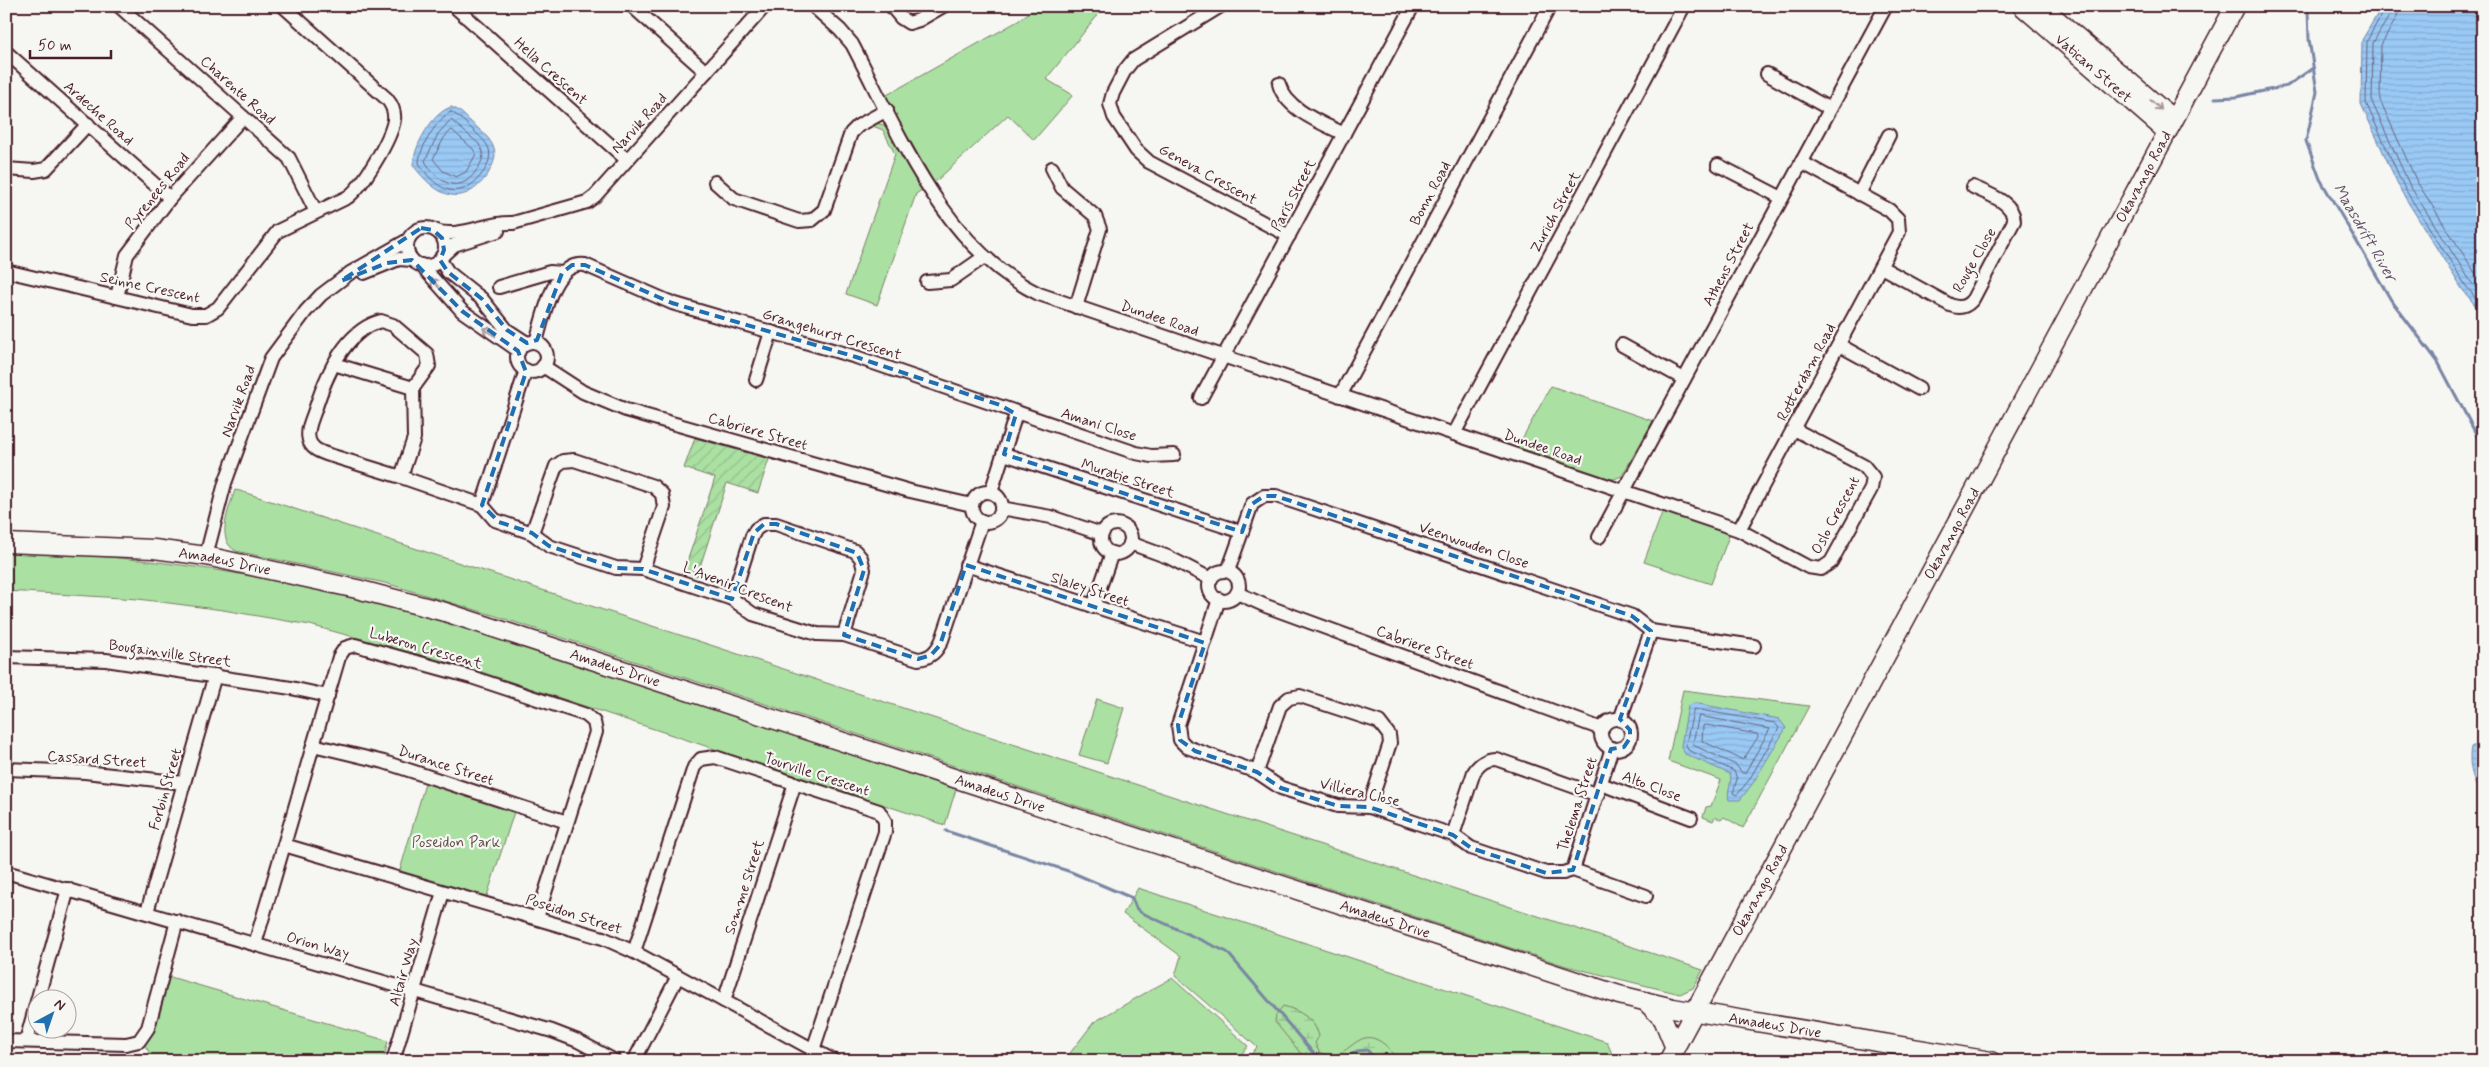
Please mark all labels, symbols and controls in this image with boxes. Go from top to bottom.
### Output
scale bar [30,28,111,60]
street label: Vatican Street [2050,30,2136,108]
street label: Hella Crescent [509,33,591,110]
text: 50 m [38,36,72,56]
street label: Charente Road [195,52,279,130]
street label: Ardeche Road [59,77,138,151]
street label: Narvik Road [607,89,672,158]
one-way arrow [2149,99,2162,110]
street label: Okavango Road [2111,128,2177,227]
street label: Geneva Crescent [1155,140,1260,210]
street label: Pyrenees Road [121,149,195,234]
street label: Paris Street [1267,156,1321,235]
street label: Bonn Road [1406,158,1456,229]
street label: Zurich Street [1526,168,1586,257]
water label: Maasdrift River [2328,180,2403,288]
street label: Athens Street [1698,219,1759,310]
street label: Rouge Close [1948,224,2002,297]
street label: Seinne Crescent [98,268,202,308]
one-way arrow [430,278,441,291]
street label: Dundee Road [1118,296,1201,342]
street label: Grangehurst Crescent [760,304,904,366]
street label: Rotterdam Road [1773,320,1841,425]
one-way arrow [483,327,497,337]
street label: Narvik Road [217,363,261,440]
street label: Amani Close [1058,403,1139,447]
street label: Cabriere Street [706,408,810,456]
street label: Dundee Road [1501,425,1584,471]
street label: Muratie Street [1079,454,1177,503]
street label: Oslo Crescent [1807,473,1865,558]
street label: Okavango Road [1920,484,1985,583]
street label: Veenwouden Close [1416,518,1532,574]
street label: Amadeus Drive [177,543,273,581]
street label: L'Avenir Crescent [680,558,795,618]
street label: Slaley Street [1048,568,1132,612]
street label: Cabriere Street [1373,621,1477,675]
street label: Luberon Crescent [367,623,485,675]
street label: Bougainville Street [107,635,233,673]
street label: Amadeus Drive [567,644,663,693]
street label: Durance Street [395,741,496,791]
street label: Forbin Street [145,746,187,833]
street label: Cassard Street [47,747,147,773]
street label: Tourville Crescent [761,749,872,802]
street label: Thelema Street [1553,754,1603,854]
street label: Alto Close [1619,767,1684,807]
street label: Amadeus Drive [952,770,1048,818]
street label: Villiera Close [1318,774,1402,812]
park label: Poseidon Park [412,833,501,853]
street label: Somme Street [720,837,770,937]
street label: Okavango Road [1728,841,1794,940]
street label: Poseidon Street [523,890,624,940]
street label: Amadeus Drive [1337,896,1433,944]
street label: Orion Way [284,927,351,964]
street label: Altair Way [385,936,423,1009]
north arrow [28,990,78,1040]
text: N [50,995,69,1015]
street label: Amadeus Drive [1727,1008,1823,1044]

